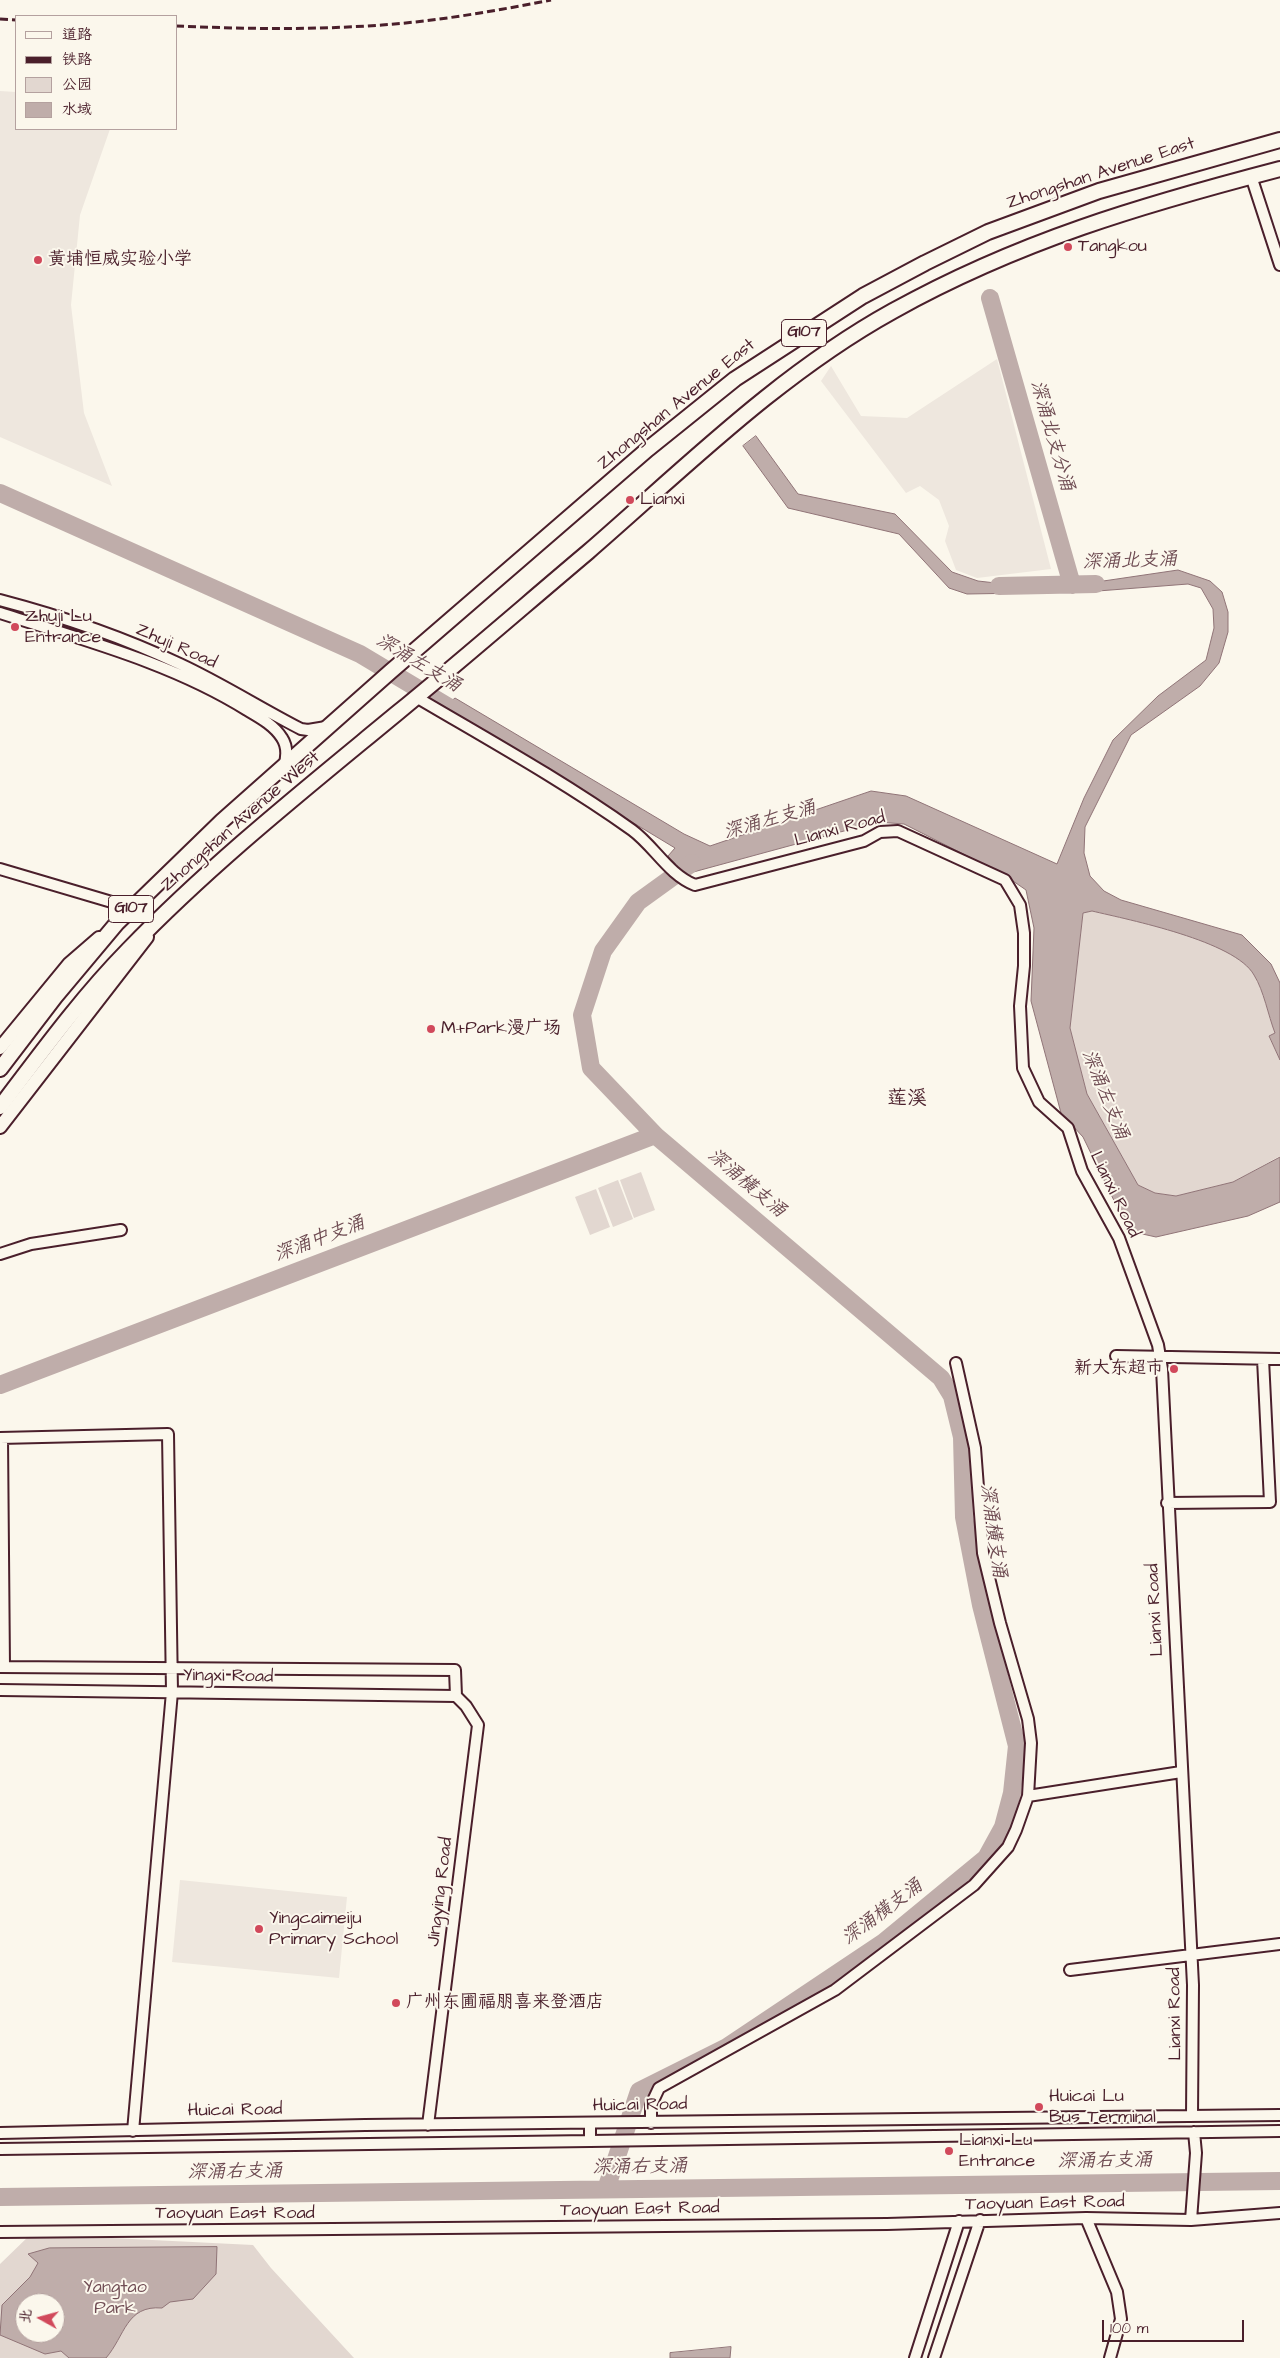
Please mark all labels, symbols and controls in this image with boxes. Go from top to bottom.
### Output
legend [15,15,178,130]
text: 道路 [62,24,92,45]
text: 铁路 [62,49,92,70]
text: 公园 [62,74,92,95]
text: 水域 [62,99,92,120]
street label: Zhongshan Avenue East [1004,133,1198,215]
place label: Tangkou [1078,236,1147,258]
marker: Tangkou [1062,241,1074,253]
place label: 黄埔恒威实验小学 [48,249,192,271]
marker: 黄埔恒威实验小学 [32,254,44,266]
road number: G107 [782,319,826,346]
street label: Zhongshan Avenue East [594,335,760,475]
water label: 深涌北支分涌 [1024,378,1078,494]
place label: Lianxi [640,489,685,511]
marker: Lianxi [624,494,636,506]
water label: 深涌北支涌 [1082,549,1178,575]
place label: Zhuji Lu Entrance [25,606,101,649]
street label: Zhuji Road [132,620,220,674]
marker: Zhuji Lu Entrance [9,621,21,633]
water label: 深涌左支涌 [371,630,465,698]
street label: Zhongshan Avenue West [157,747,325,897]
water label: 深涌左支涌 [721,797,819,845]
street label: Lianxi Road [792,808,888,852]
road number: G107 [108,896,154,922]
place label: M+Park漫广场 [441,1018,561,1040]
marker: M+Park漫广场 [425,1023,437,1035]
water label: 深涌左支涌 [1076,1047,1132,1143]
district label: 莲溪 [887,1088,927,1112]
water label: 深涌横支涌 [702,1145,790,1223]
street label: Lianxi Road [1084,1148,1144,1242]
water label: 深涌中支涌 [272,1212,368,1268]
place label: 新大东超市 [1074,1358,1164,1380]
marker: 新大东超市 [1168,1363,1180,1375]
water label: 深涌横支涌 [974,1482,1010,1580]
street label: Lianxi Road [1143,1563,1169,1657]
street label: Yingxi Road [183,1665,273,1689]
street label: Jingying Road [424,1836,458,1948]
water label: 深涌横支涌 [838,1875,928,1951]
place label: Yingcaimeiju Primary School [269,1908,398,1950]
marker: Yingcaimeiju Primary School [253,1923,265,1935]
street label: Lianxi Road [1164,1967,1188,2061]
place label: 广州东圃福朋喜来登酒店 [406,1992,604,2014]
marker: 广州东圃福朋喜来登酒店 [390,1997,402,2009]
place label: Huicai Lu Bus Terminal [1049,2086,1156,2128]
street label: Huicai Road [593,2094,687,2118]
street label: Huicai Road [188,2099,282,2123]
marker: Huicai Lu Bus Terminal [1033,2101,1045,2113]
place label: Lianxi Lu Entrance [959,2130,1035,2172]
marker: Lianxi Lu Entrance [943,2145,955,2157]
water label: 深涌右支涌 [1057,2150,1153,2174]
water label: 深涌右支涌 [592,2156,688,2180]
water label: 深涌右支涌 [187,2161,283,2185]
street label: Taoyuan East Road [965,2192,1125,2216]
street label: Taoyuan East Road [560,2198,720,2222]
street label: Taoyuan East Road [155,2203,315,2225]
park label: Yangtao Park [83,2277,147,2320]
north arrow [15,2293,65,2343]
text: 北 [15,2308,37,2324]
scale bar [1105,2310,1248,2342]
text: 100 m [1110,2318,1149,2339]

